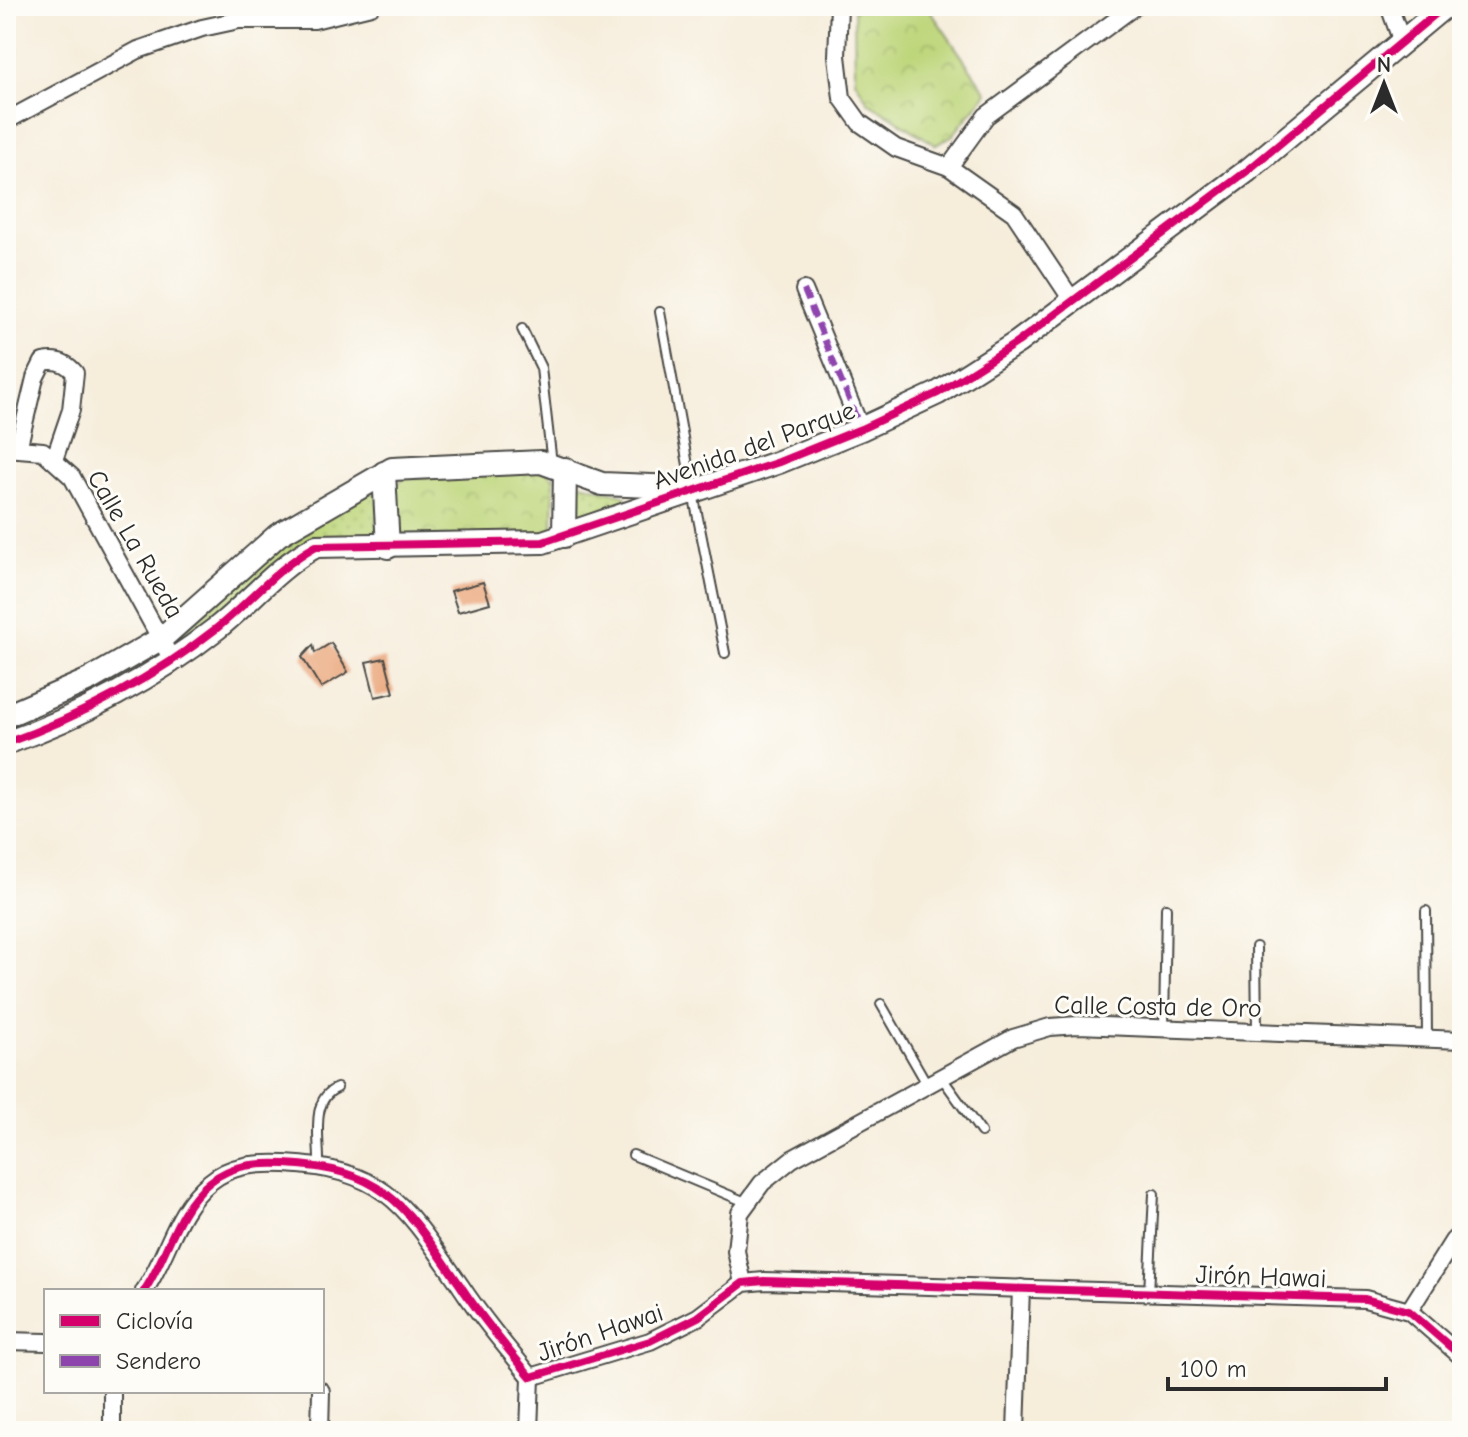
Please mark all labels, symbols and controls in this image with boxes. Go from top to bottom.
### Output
north arrow [1344,44,1424,124]
text: N [1377,52,1391,78]
street label: Avenida del Parque [649,396,859,496]
street label: Calle La Rueda [81,465,190,624]
street label: Calle Costa de Oro [1054,990,1262,1024]
street label: Jirón Hawai [1195,1260,1327,1294]
legend [44,1289,324,1393]
street label: Jirón Hawai [534,1297,667,1368]
text: Ciclovía [116,1307,193,1335]
scale bar [1168,1341,1386,1391]
text: Sendero [116,1347,201,1375]
text: 100 m [1180,1355,1247,1383]

